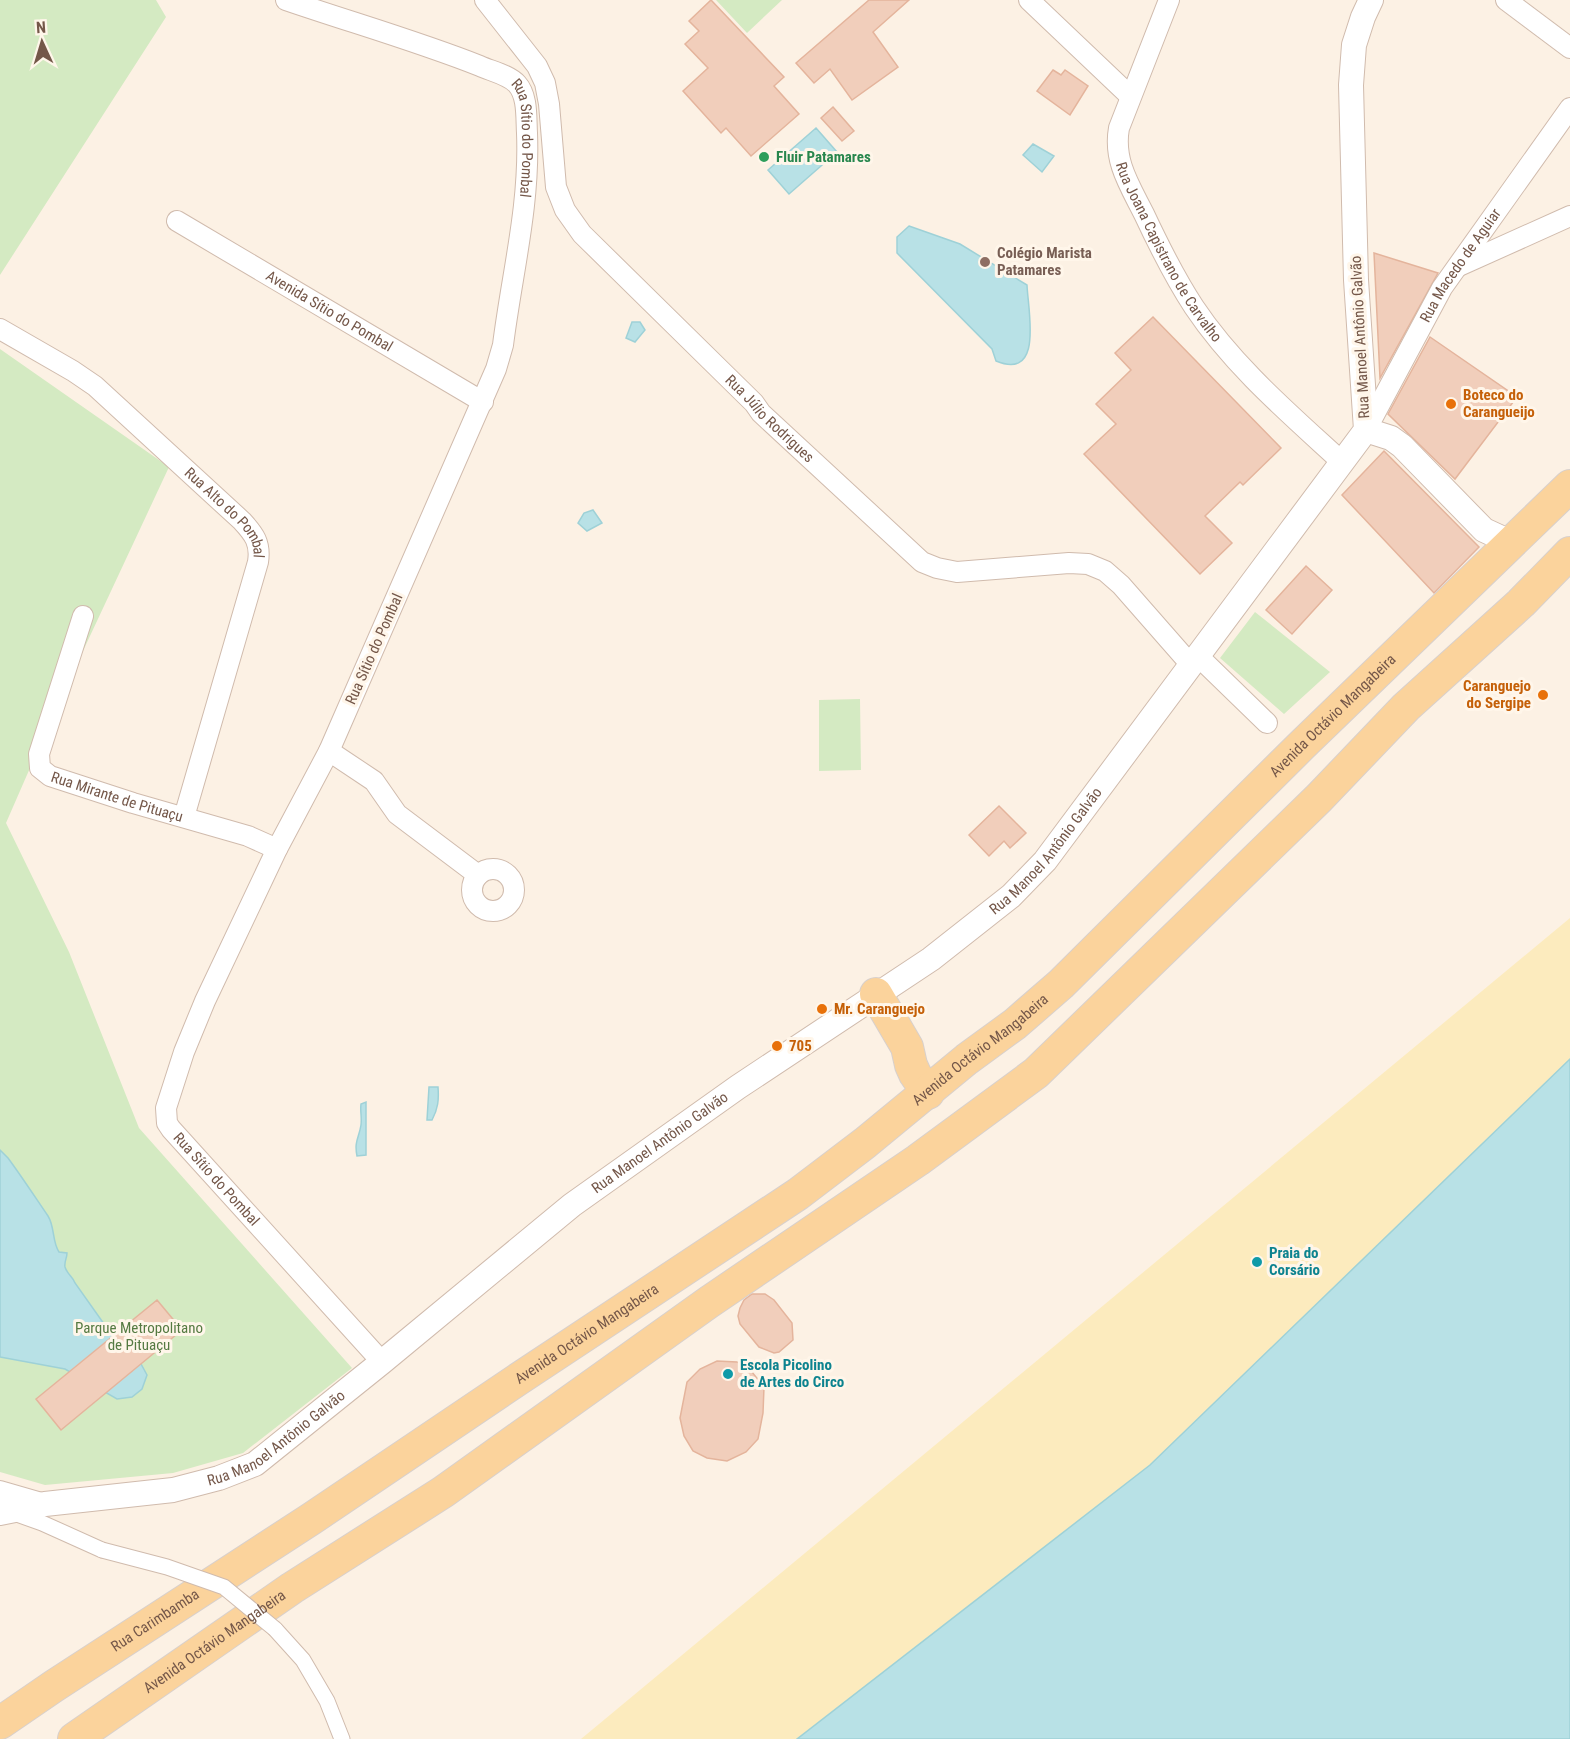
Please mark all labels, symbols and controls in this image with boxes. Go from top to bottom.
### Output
north arrow [12,12,72,72]
text: N [35,18,47,37]
street label: Rua Sítio do Pombal [508,75,536,198]
place label: Fluir Patamares [776,148,871,166]
marker: Fluir Patamares [757,150,771,164]
street label: Rua Joana Capistrano de Carvalho [1112,160,1226,346]
street label: Rua Macedo de Aguiar [1416,205,1505,325]
place label: Colégio Marista Patamares [997,244,1092,279]
marker: Colégio Marista Patamares [978,255,992,269]
street label: Rua Manoel Antônio Galvão [1347,255,1373,419]
street label: Avenida Sítio do Pombal [263,267,396,356]
street label: Rua Júlio Rodrigues [722,371,818,467]
place label: Boteco do Carangueijo [1463,386,1535,421]
marker: Boteco do Carangueijo [1444,397,1458,411]
street label: Rua Alto do Pombal [181,464,268,558]
street label: Rua Sítio do Pombal [341,591,407,707]
street label: Avenida Octávio Mangabeira [1266,650,1399,781]
place label: Caranguejo do Sergipe [1463,677,1531,712]
marker: Caranguejo do Sergipe [1536,688,1550,702]
street label: Rua Mirante de Pituaçu [49,768,185,826]
street label: Rua Manoel Antônio Galvão [986,784,1106,918]
street label: Avenida Octávio Mangabeira [909,990,1052,1109]
place label: Mr. Caranguejo [834,1000,925,1018]
marker: Mr. Caranguejo [815,1002,829,1016]
place label: 705 [789,1037,812,1055]
marker: 705 [770,1039,784,1053]
street label: Rua Manoel Antônio Galvão [588,1088,732,1197]
street label: Rua Sítio do Pombal [170,1129,263,1230]
place label: Praia do Corsário [1269,1244,1320,1279]
marker: Praia do Corsário [1250,1255,1264,1269]
street label: Avenida Octávio Mangabeira [511,1280,662,1388]
park label: Parque Metropolitano de Pituaçu [75,1319,203,1354]
place label: Escola Picolino de Artes do Circo [740,1356,844,1391]
marker: Escola Picolino de Artes do Circo [721,1367,735,1381]
street label: Rua Manoel Antônio Galvão [205,1386,349,1490]
street label: Rua Carimbamba [108,1585,202,1655]
street label: Avenida Octávio Mangabeira [140,1586,289,1697]

